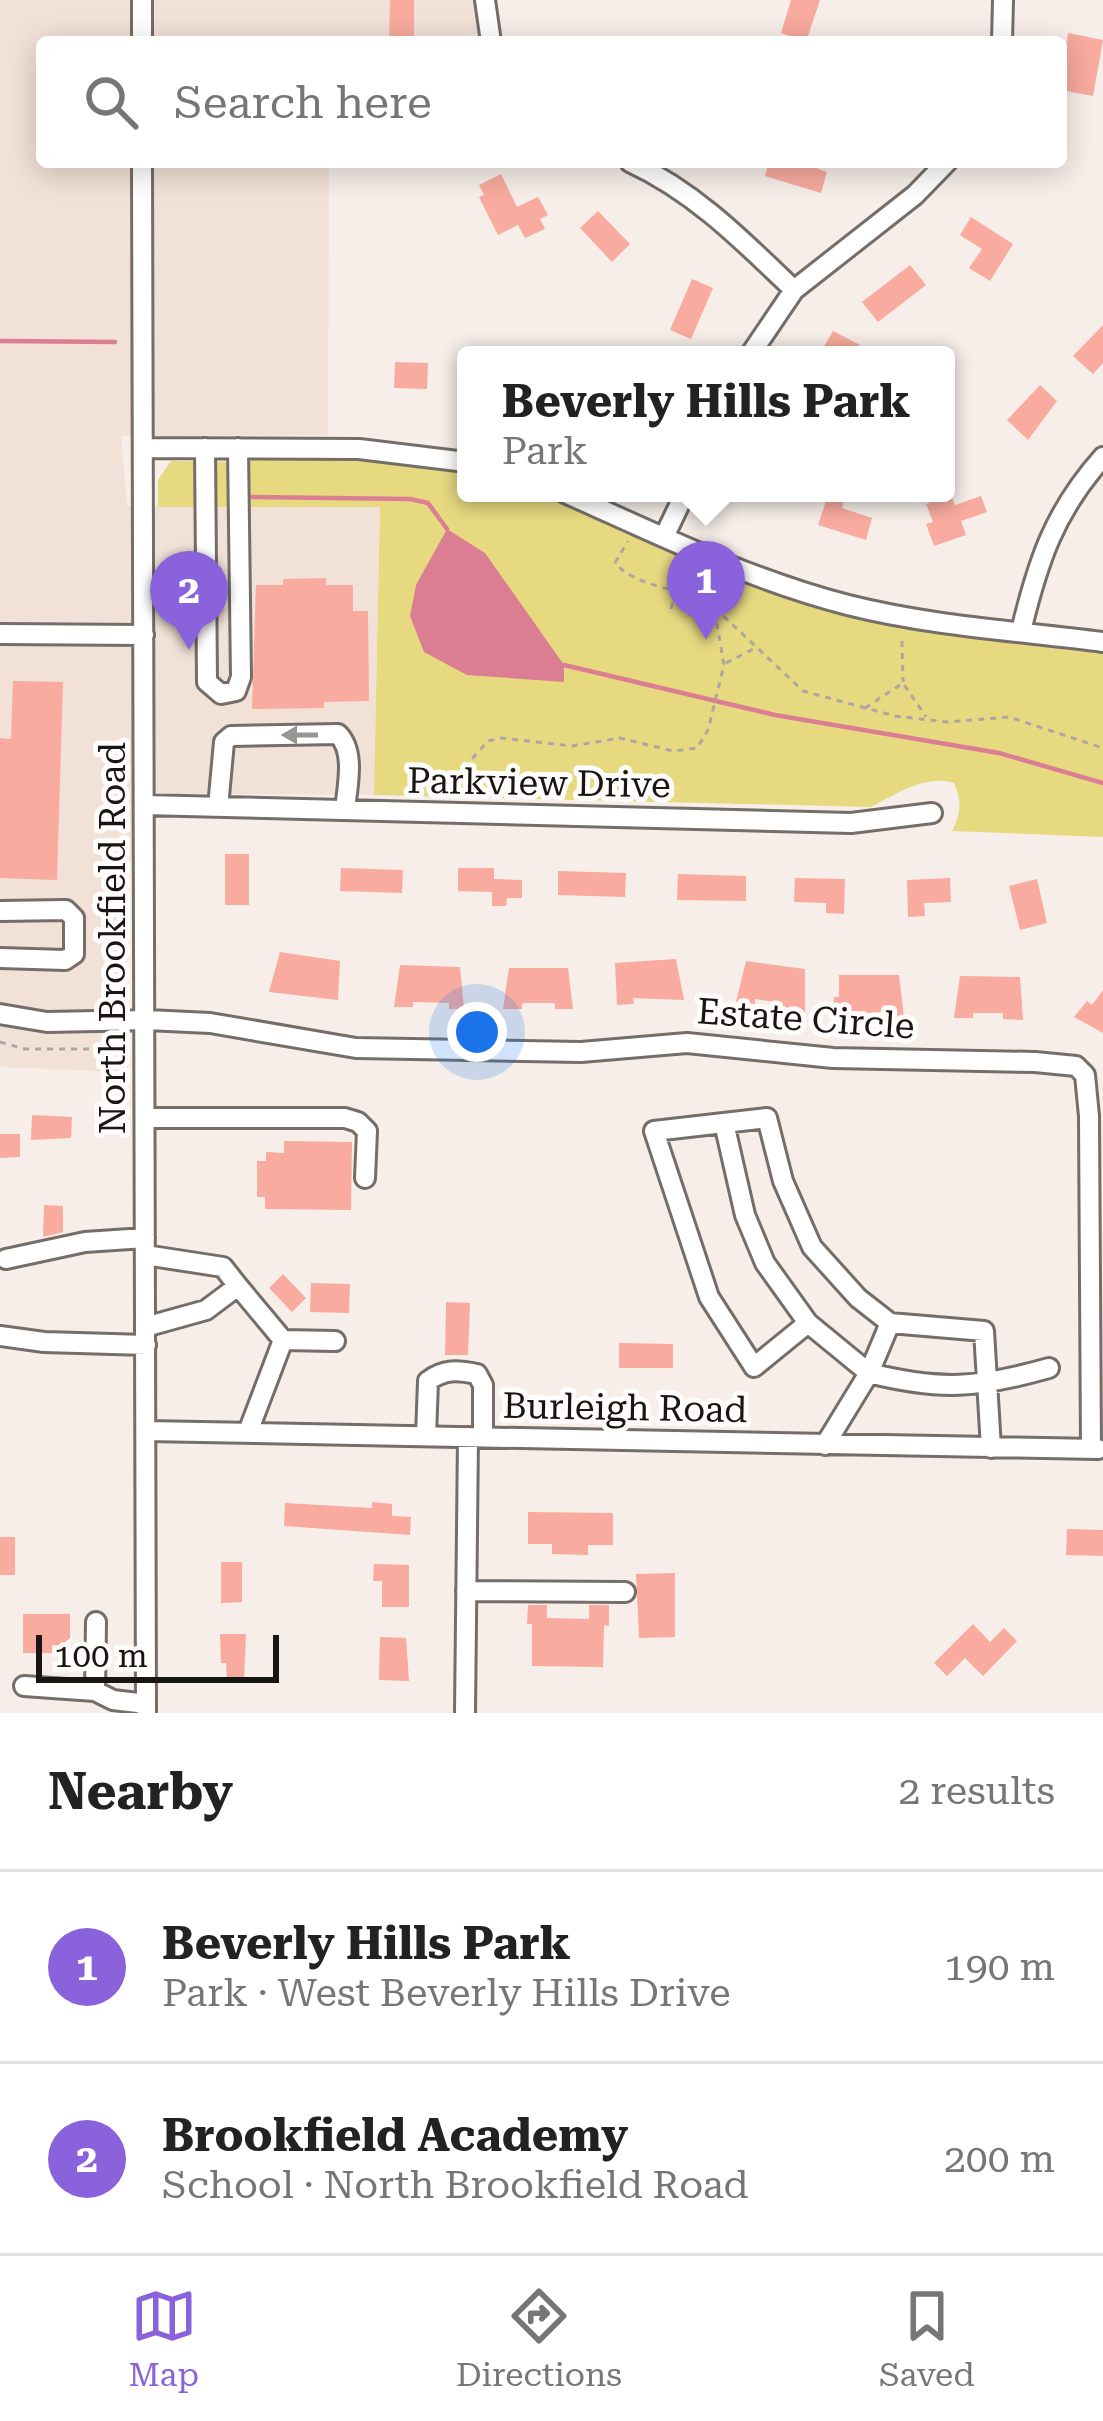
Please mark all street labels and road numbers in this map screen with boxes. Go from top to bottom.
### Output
street label: North Brookfield Road [92,742,134,1134]
street label: Parkview Drive [407,760,671,806]
street label: Estate Circle [696,990,916,1048]
street label: Burleigh Road [502,1385,748,1431]

